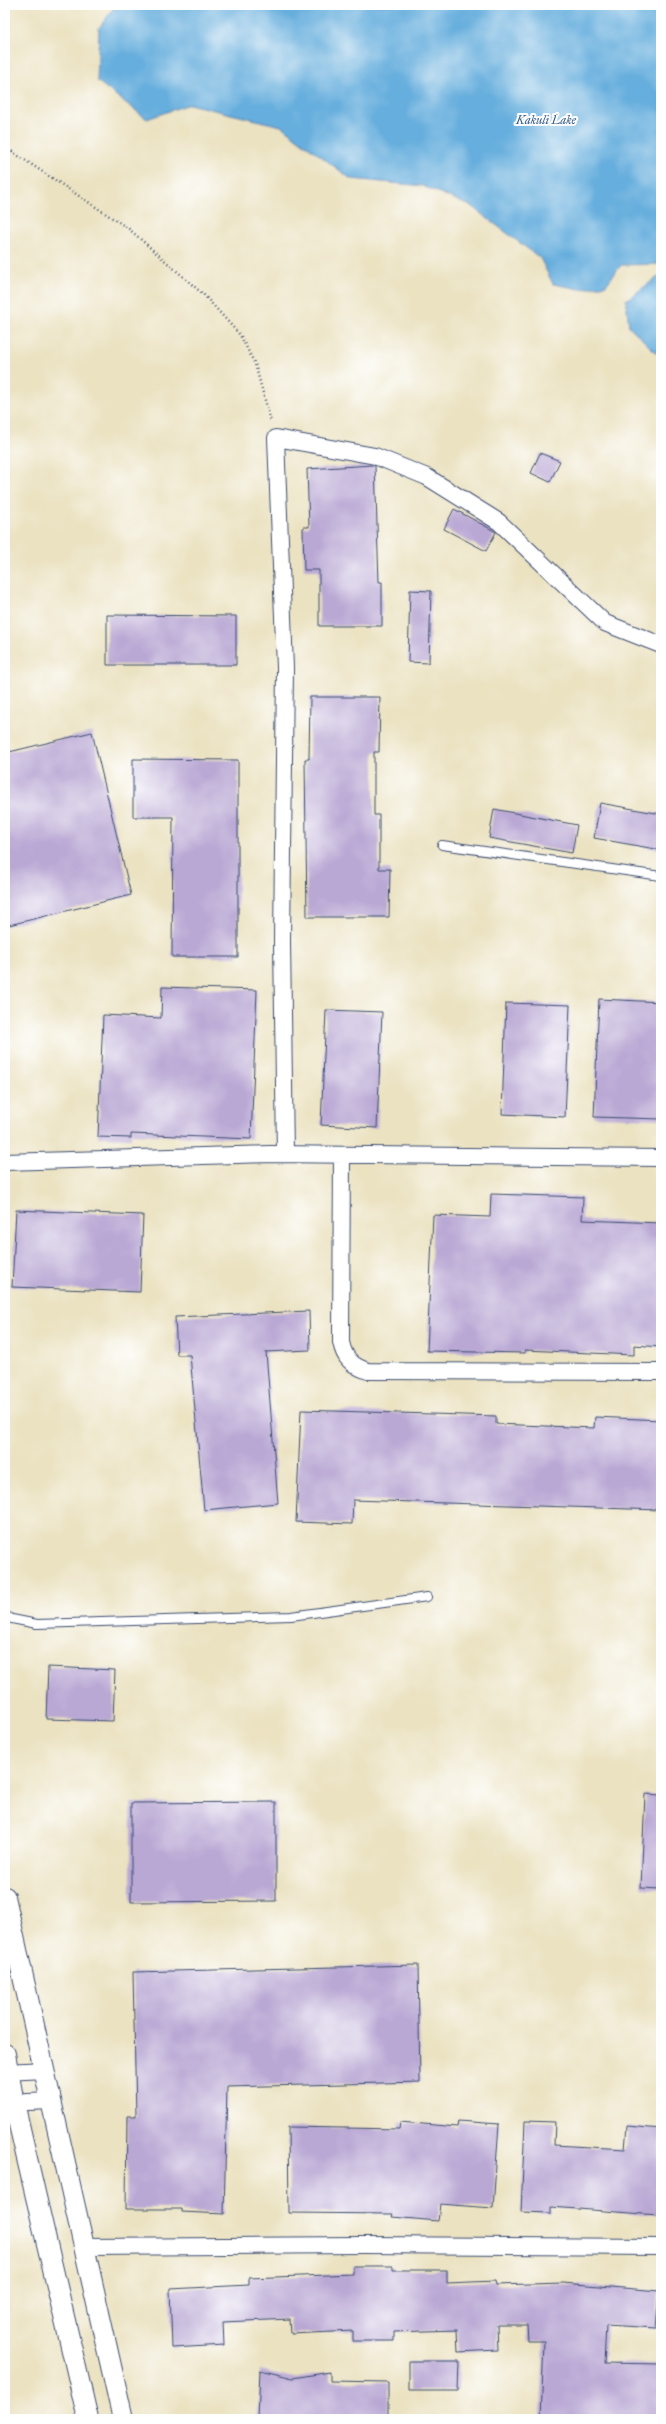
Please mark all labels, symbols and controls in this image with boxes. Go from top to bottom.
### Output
water label: Kakuli Lake [515,113,576,127]

